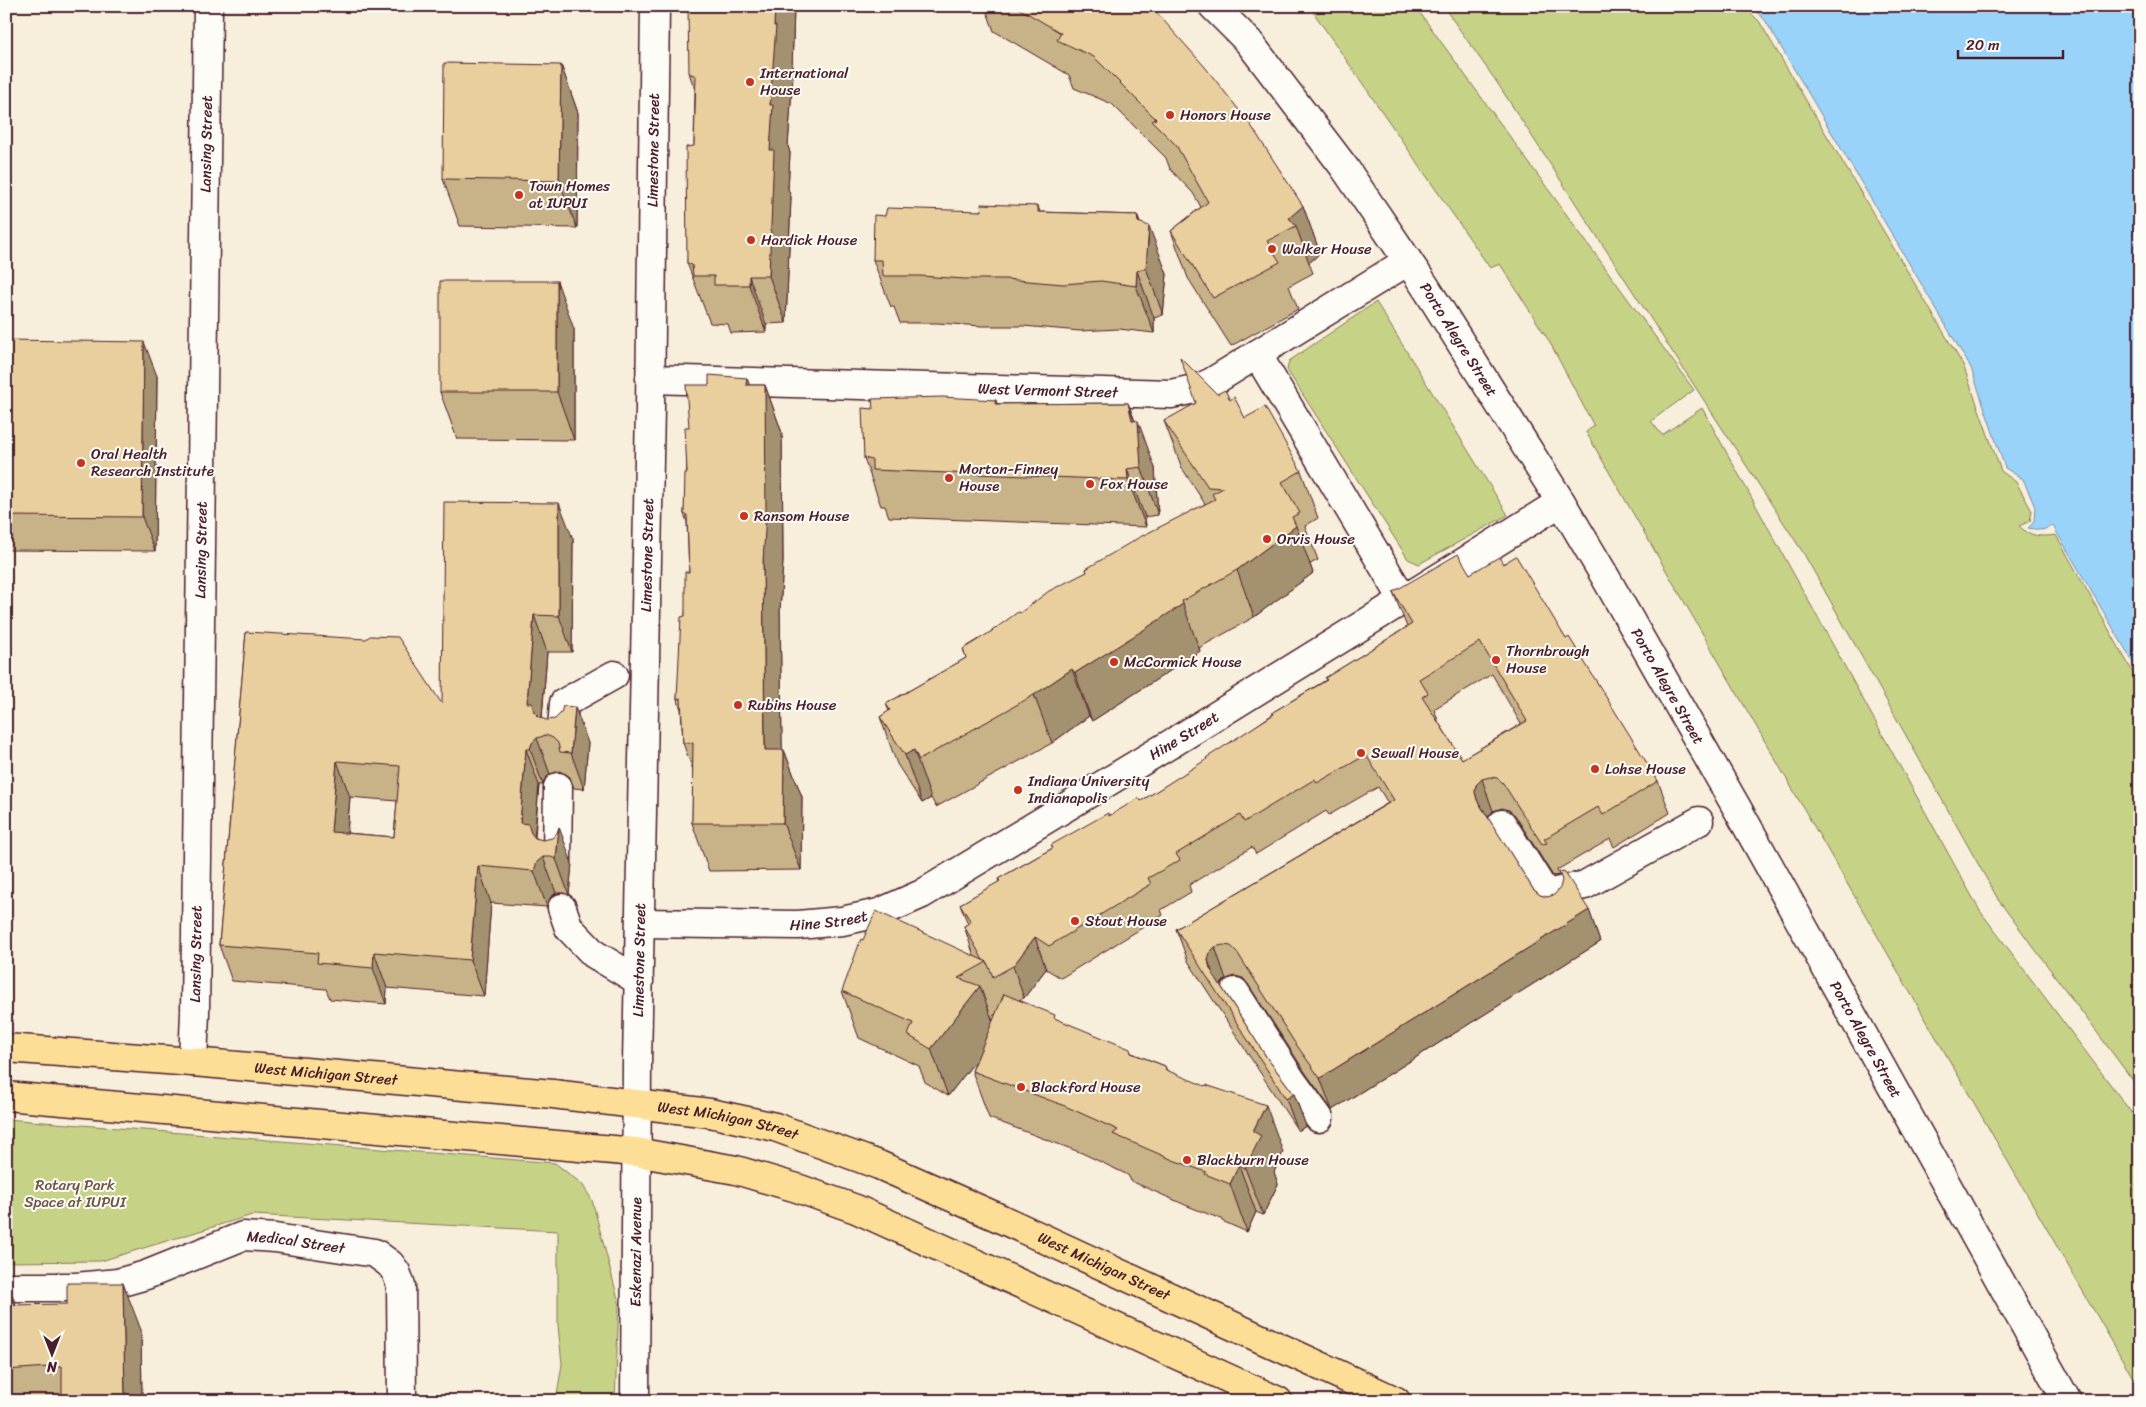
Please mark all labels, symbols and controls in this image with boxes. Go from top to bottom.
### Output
scale bar [1958,28,2064,60]
text: 20 m [1966,32,2000,58]
place label: International House [759,60,849,103]
marker: International House [744,76,756,88]
street label: Limestone Street [639,93,667,207]
street label: Lansing Street [193,95,220,193]
place label: Honors House [1180,102,1271,128]
marker: Honors House [1164,109,1176,121]
place label: Town Homes at IUPUI [529,173,610,216]
marker: Town Homes at IUPUI [513,189,525,201]
place label: Hardick House [761,227,858,253]
marker: Hardick House [745,234,757,246]
place label: Walker House [1282,236,1372,262]
marker: Walker House [1266,243,1278,255]
street label: Porto Alegre Street [1413,277,1505,402]
street label: West Vermont Street [977,375,1119,405]
place label: Oral Health Research Institute [91,441,214,484]
place label: Morton-Finney House [959,456,1058,499]
marker: Oral Health Research Institute [75,457,87,469]
place label: Fox House [1100,471,1169,497]
marker: Morton-Finney House [943,472,955,484]
marker: Fox House [1084,478,1096,490]
street label: Limestone Street [633,497,661,612]
street label: Lansing Street [187,501,215,599]
place label: Ransom House [754,503,850,529]
marker: Ransom House [738,510,750,522]
place label: Orvis House [1277,526,1355,552]
marker: Orvis House [1261,533,1273,545]
street label: Porto Alegre Street [1624,623,1712,750]
place label: Thornbrough House [1506,638,1590,681]
place label: McCormick House [1124,649,1242,675]
marker: Thornbrough House [1490,654,1502,666]
marker: McCormick House [1108,656,1120,668]
place label: Rubins House [748,692,837,718]
marker: Rubins House [732,699,744,711]
street label: Hine Street [1144,704,1224,767]
place label: Sewall House [1371,740,1459,766]
marker: Sewall House [1355,747,1367,759]
place label: Lohse House [1605,756,1686,782]
marker: Lohse House [1589,763,1601,775]
place label: Indiana University Indianapolis [1027,768,1150,811]
marker: Indiana University Indianapolis [1012,784,1024,796]
street label: Limestone Street [625,902,653,1017]
street label: Hine Street [790,903,870,938]
street label: Lansing Street [182,905,209,1003]
place label: Stout House [1085,908,1167,934]
marker: Stout House [1069,915,1081,927]
street label: Porto Alegre Street [1823,976,1909,1103]
street label: West Michigan Street [253,1055,400,1093]
place label: Blackford House [1031,1074,1141,1100]
marker: Blackford House [1015,1081,1027,1093]
street label: West Michigan Street [656,1094,803,1148]
place label: Blackburn House [1197,1147,1309,1173]
marker: Blackburn House [1181,1154,1193,1166]
park label: Rotary Park Space at IUPUI [24,1172,127,1215]
street label: Eskenazi Avenue [623,1197,649,1307]
street label: Medical Street [246,1223,348,1261]
street label: West Michigan Street [1033,1224,1175,1309]
north arrow [28,1330,78,1380]
text: N [47,1354,58,1379]

